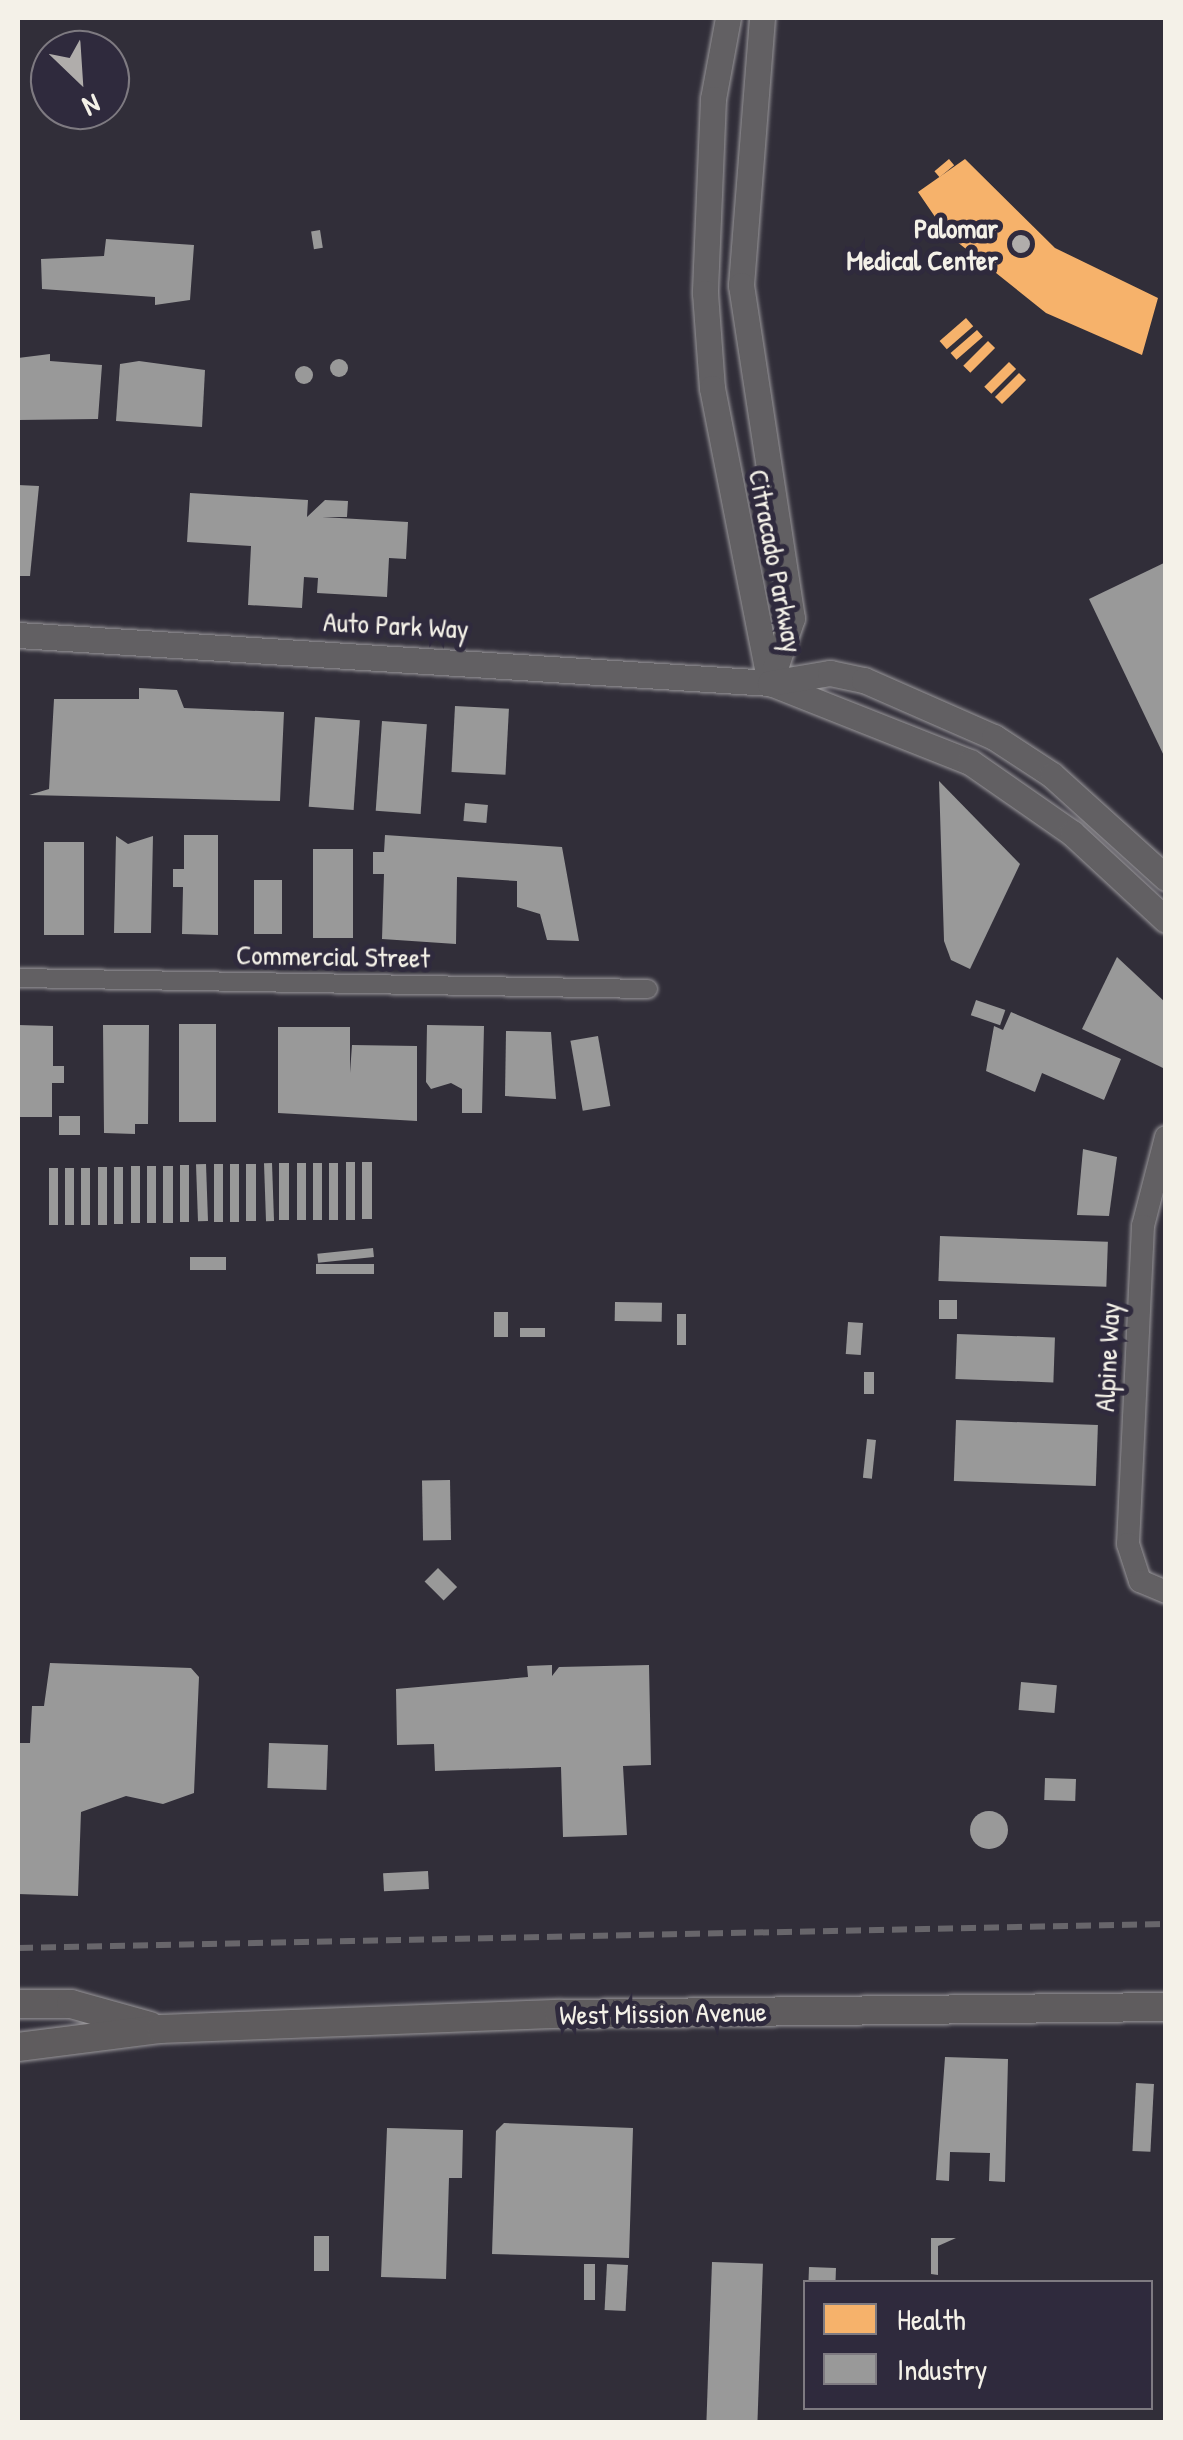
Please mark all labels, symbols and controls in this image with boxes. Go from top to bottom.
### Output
north arrow [30,30,130,130]
text: N [77,85,107,126]
place label: Palomar Medical Center [847,211,998,277]
marker: Palomar Medical Center [1008,231,1034,257]
street label: Citracado Parkway [742,466,810,656]
street label: Auto Park Way [322,604,470,646]
street label: Commercial Street [236,938,430,974]
street label: Alpine Way [1087,1301,1127,1413]
street label: West Mission Avenue [559,1994,767,2032]
legend [803,2280,1153,2410]
text: Health [897,2299,966,2339]
text: Industry [897,2349,987,2389]

